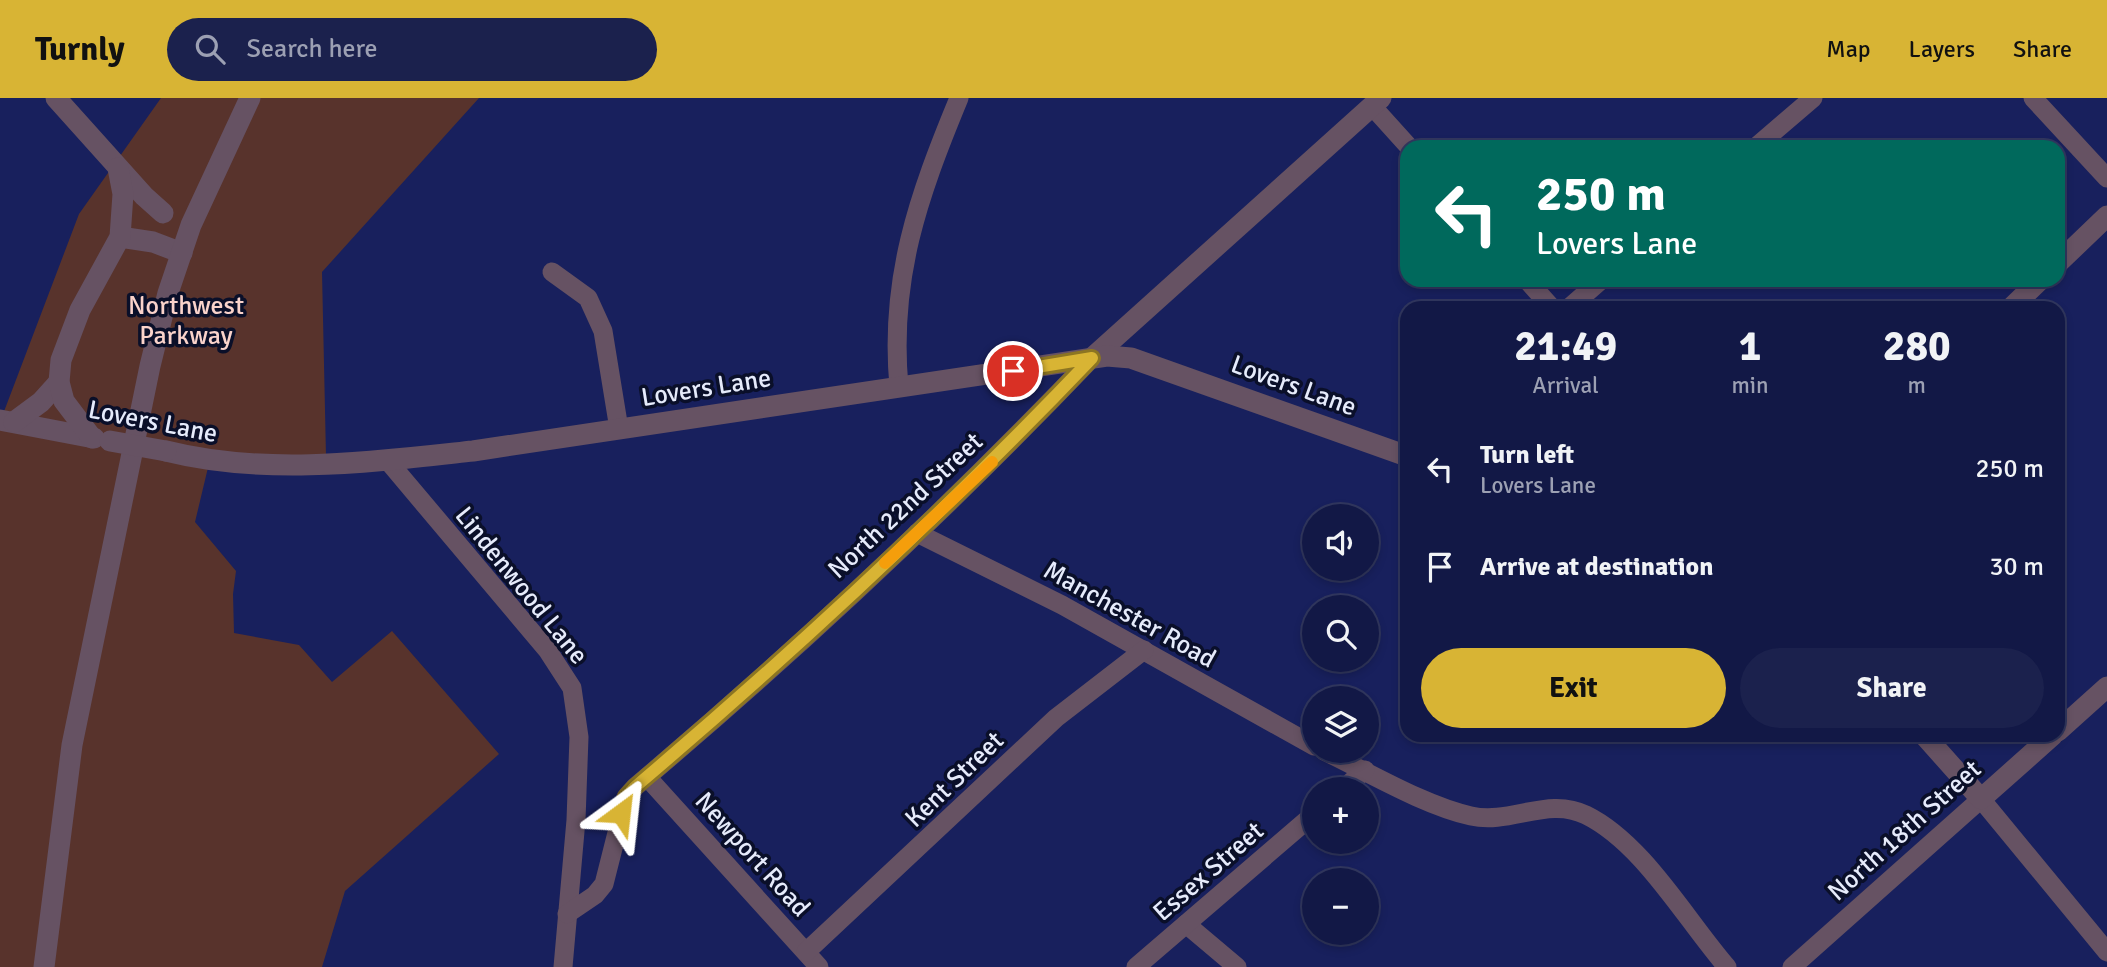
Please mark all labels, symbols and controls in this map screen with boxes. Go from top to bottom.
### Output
search box [167,18,657,81]
text: Turnly [35,29,125,70]
icon: search [191,30,229,68]
text: Search here [247,33,378,65]
text: Map [1826,34,1871,64]
text: Layers [1909,34,1975,64]
text: Share [2013,34,2072,64]
text: 250 m [1536,164,1666,224]
icon: left [1421,168,1512,259]
text: Lovers Lane [1536,224,1697,263]
park label: Northwest Parkway [128,290,244,352]
text: 21:49 [1514,321,1617,372]
text: 1 [1739,321,1761,372]
text: 280 [1883,321,1951,372]
pin [983,341,1043,401]
street label: Lovers Lane [1227,348,1361,423]
icon: arrive [994,352,1032,390]
street label: Lovers Lane [639,362,773,414]
text: Arrival [1533,371,1599,400]
text: min [1731,371,1769,400]
text: m [1908,371,1926,400]
street label: Lovers Lane [85,394,220,450]
street label: North 22nd Street [822,426,990,586]
text: Turn left [1480,439,1574,471]
icon: left [1421,450,1459,488]
text: 250 m [1975,453,2044,485]
text: Lovers Lane [1480,471,1596,500]
street label: Lindenwood Lane [448,500,595,671]
map controls [1302,504,1379,945]
button: sound [1302,504,1379,581]
icon: arrive [1421,548,1459,586]
text: Arrive at destination [1480,551,1713,583]
text: 30 m [1989,551,2044,583]
street label: Manchester Road [1038,554,1221,675]
button: search [1302,595,1379,672]
button: Exit [1421,648,1726,728]
button: Share [1740,648,2044,728]
button: layers [1302,686,1379,763]
street label: Kent Street [899,725,1011,835]
street label: North 18th Street [1821,754,1988,908]
position arrow [584,776,658,850]
button: + [1302,777,1379,854]
street label: Newport Road [688,786,817,924]
street label: Essex Street [1147,815,1270,928]
button: − [1302,868,1379,945]

